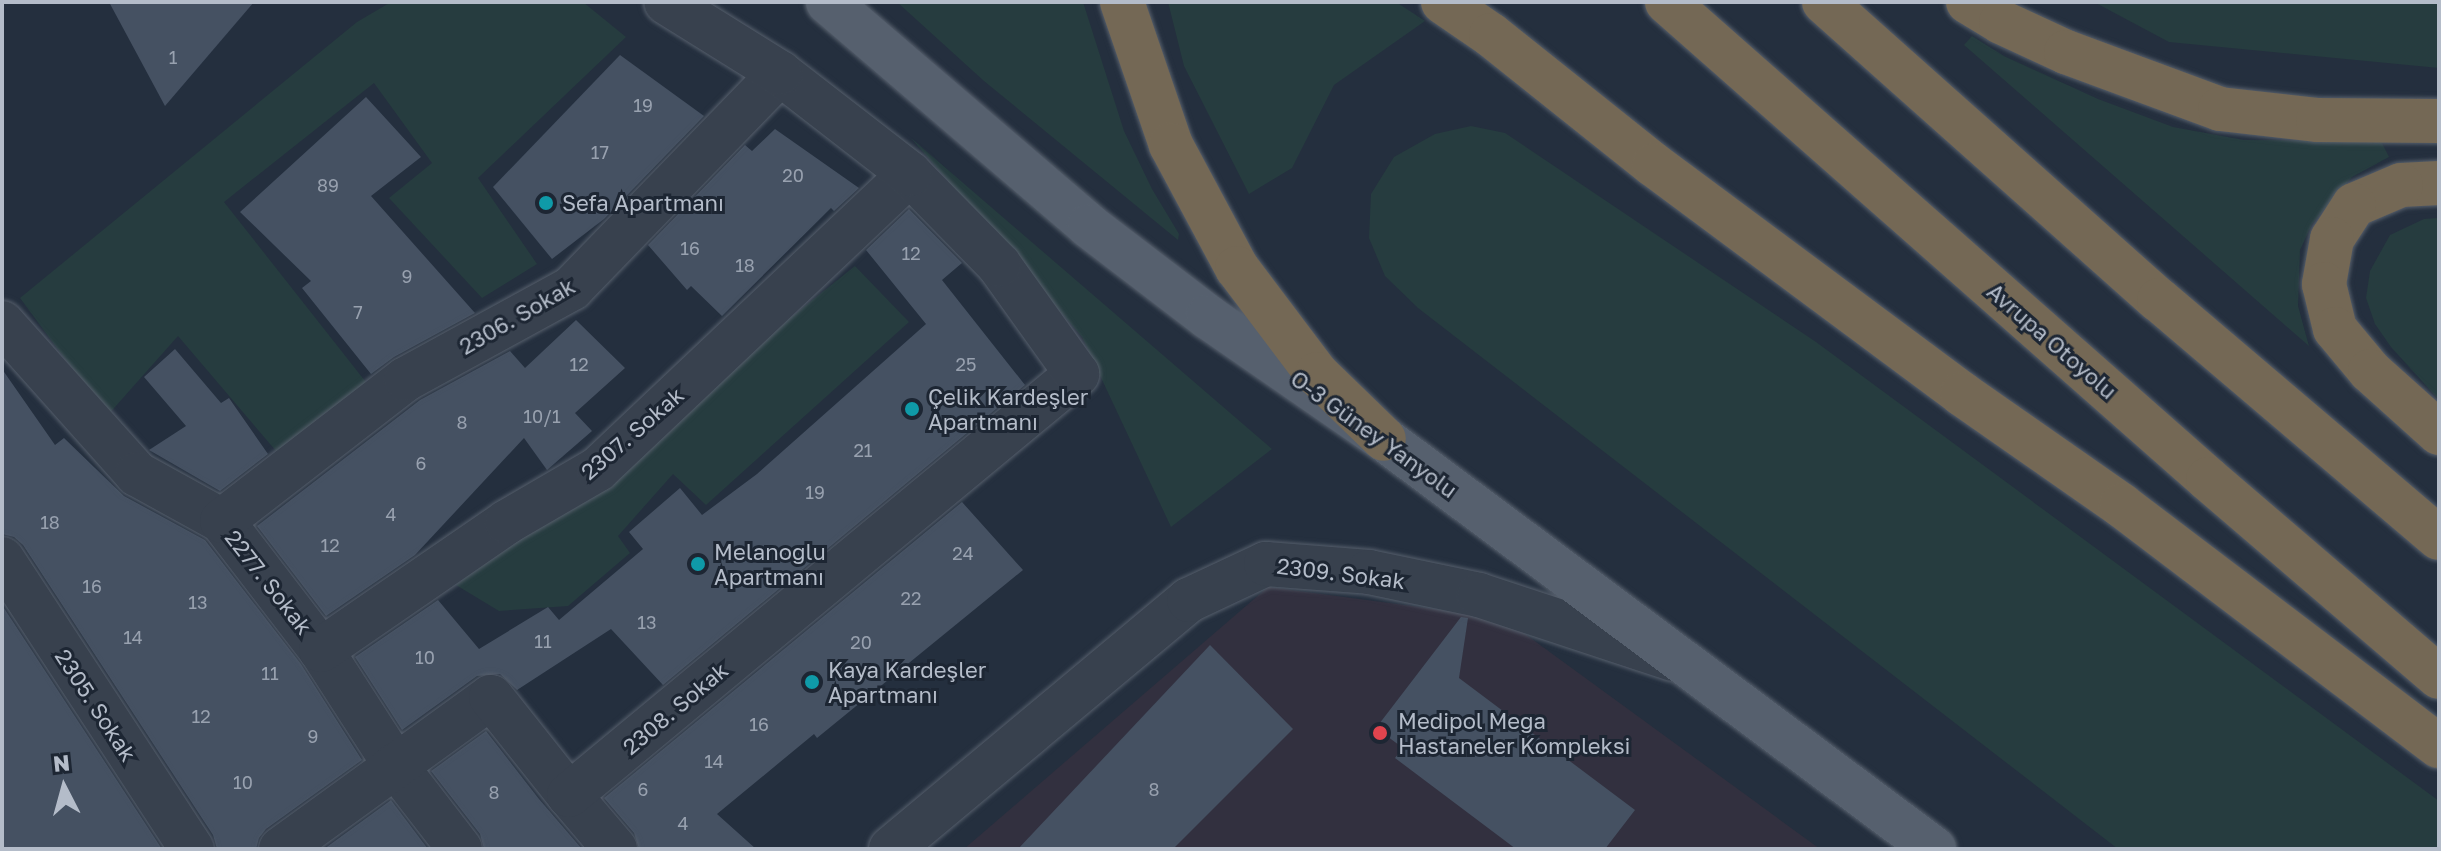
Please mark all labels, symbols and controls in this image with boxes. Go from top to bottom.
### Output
house number: 1 [169,46,177,68]
house number: 19 [633,94,653,116]
house number: 17 [591,141,609,163]
house number: 20 [782,164,804,186]
house number: 89 [317,174,339,196]
place label: Sefa Apartmanı [562,190,724,216]
marker: Sefa Apartmanı [537,194,555,212]
house number: 16 [680,237,700,259]
house number: 12 [901,242,921,264]
house number: 18 [735,254,755,276]
house number: 9 [402,265,412,287]
street label: 2306. Sokak [455,272,579,360]
street label: Avrupa Otoyolu [1982,278,2122,404]
house number: 7 [353,301,363,323]
house number: 12 [569,353,589,375]
house number: 25 [956,353,976,375]
street label: O-3 Güney Yanyolu [1286,365,1462,503]
street label: 2307. Sokak [575,381,689,485]
place label: Çelik Kardeşler Apartmanı [928,383,1088,434]
marker: Çelik Kardeşler Apartmanı [903,400,921,418]
house number: 10/1 [523,405,561,427]
house number: 8 [457,411,467,433]
house number: 21 [853,439,873,461]
house number: 6 [416,452,426,474]
house number: 19 [805,481,825,503]
house number: 4 [386,503,396,525]
house number: 18 [40,511,60,533]
street label: 2277. Sokak [220,525,318,639]
house number: 12 [320,534,340,556]
place label: Melanoğlu Apartmanı [714,538,826,590]
house number: 24 [952,542,974,564]
street label: 2309. Sokak [1275,552,1407,594]
marker: Melanoğlu Apartmanı [689,555,707,573]
house number: 16 [82,575,102,597]
house number: 22 [901,587,921,609]
house number: 13 [188,591,208,613]
house number: 13 [637,611,657,633]
house number: 14 [123,626,143,648]
house number: 11 [534,630,552,652]
house number: 20 [850,631,872,653]
street label: 2305. Sokak [50,644,142,766]
house number: 10 [415,646,435,668]
street label: 2308. Sokak [617,656,733,760]
place label: Kaya Kardeşler Apartmanı [828,656,986,708]
house number: 11 [261,662,279,684]
marker: Kaya Kardeşler Apartmanı [803,673,821,691]
house number: 12 [191,705,211,727]
place label: Medipol Mega Hastaneler Kompleksi [1398,707,1630,758]
house number: 16 [749,713,769,735]
marker: Medipol Mega Hastaneler Kompleksi [1369,722,1391,744]
house number: 9 [308,725,318,747]
north arrow [24,747,104,827]
text: N [52,748,71,777]
house number: 14 [704,750,724,772]
house number: 10 [233,771,253,793]
house number: 6 [638,778,648,800]
house number: 8 [1149,778,1159,800]
house number: 8 [489,781,499,803]
house number: 4 [678,812,688,834]

